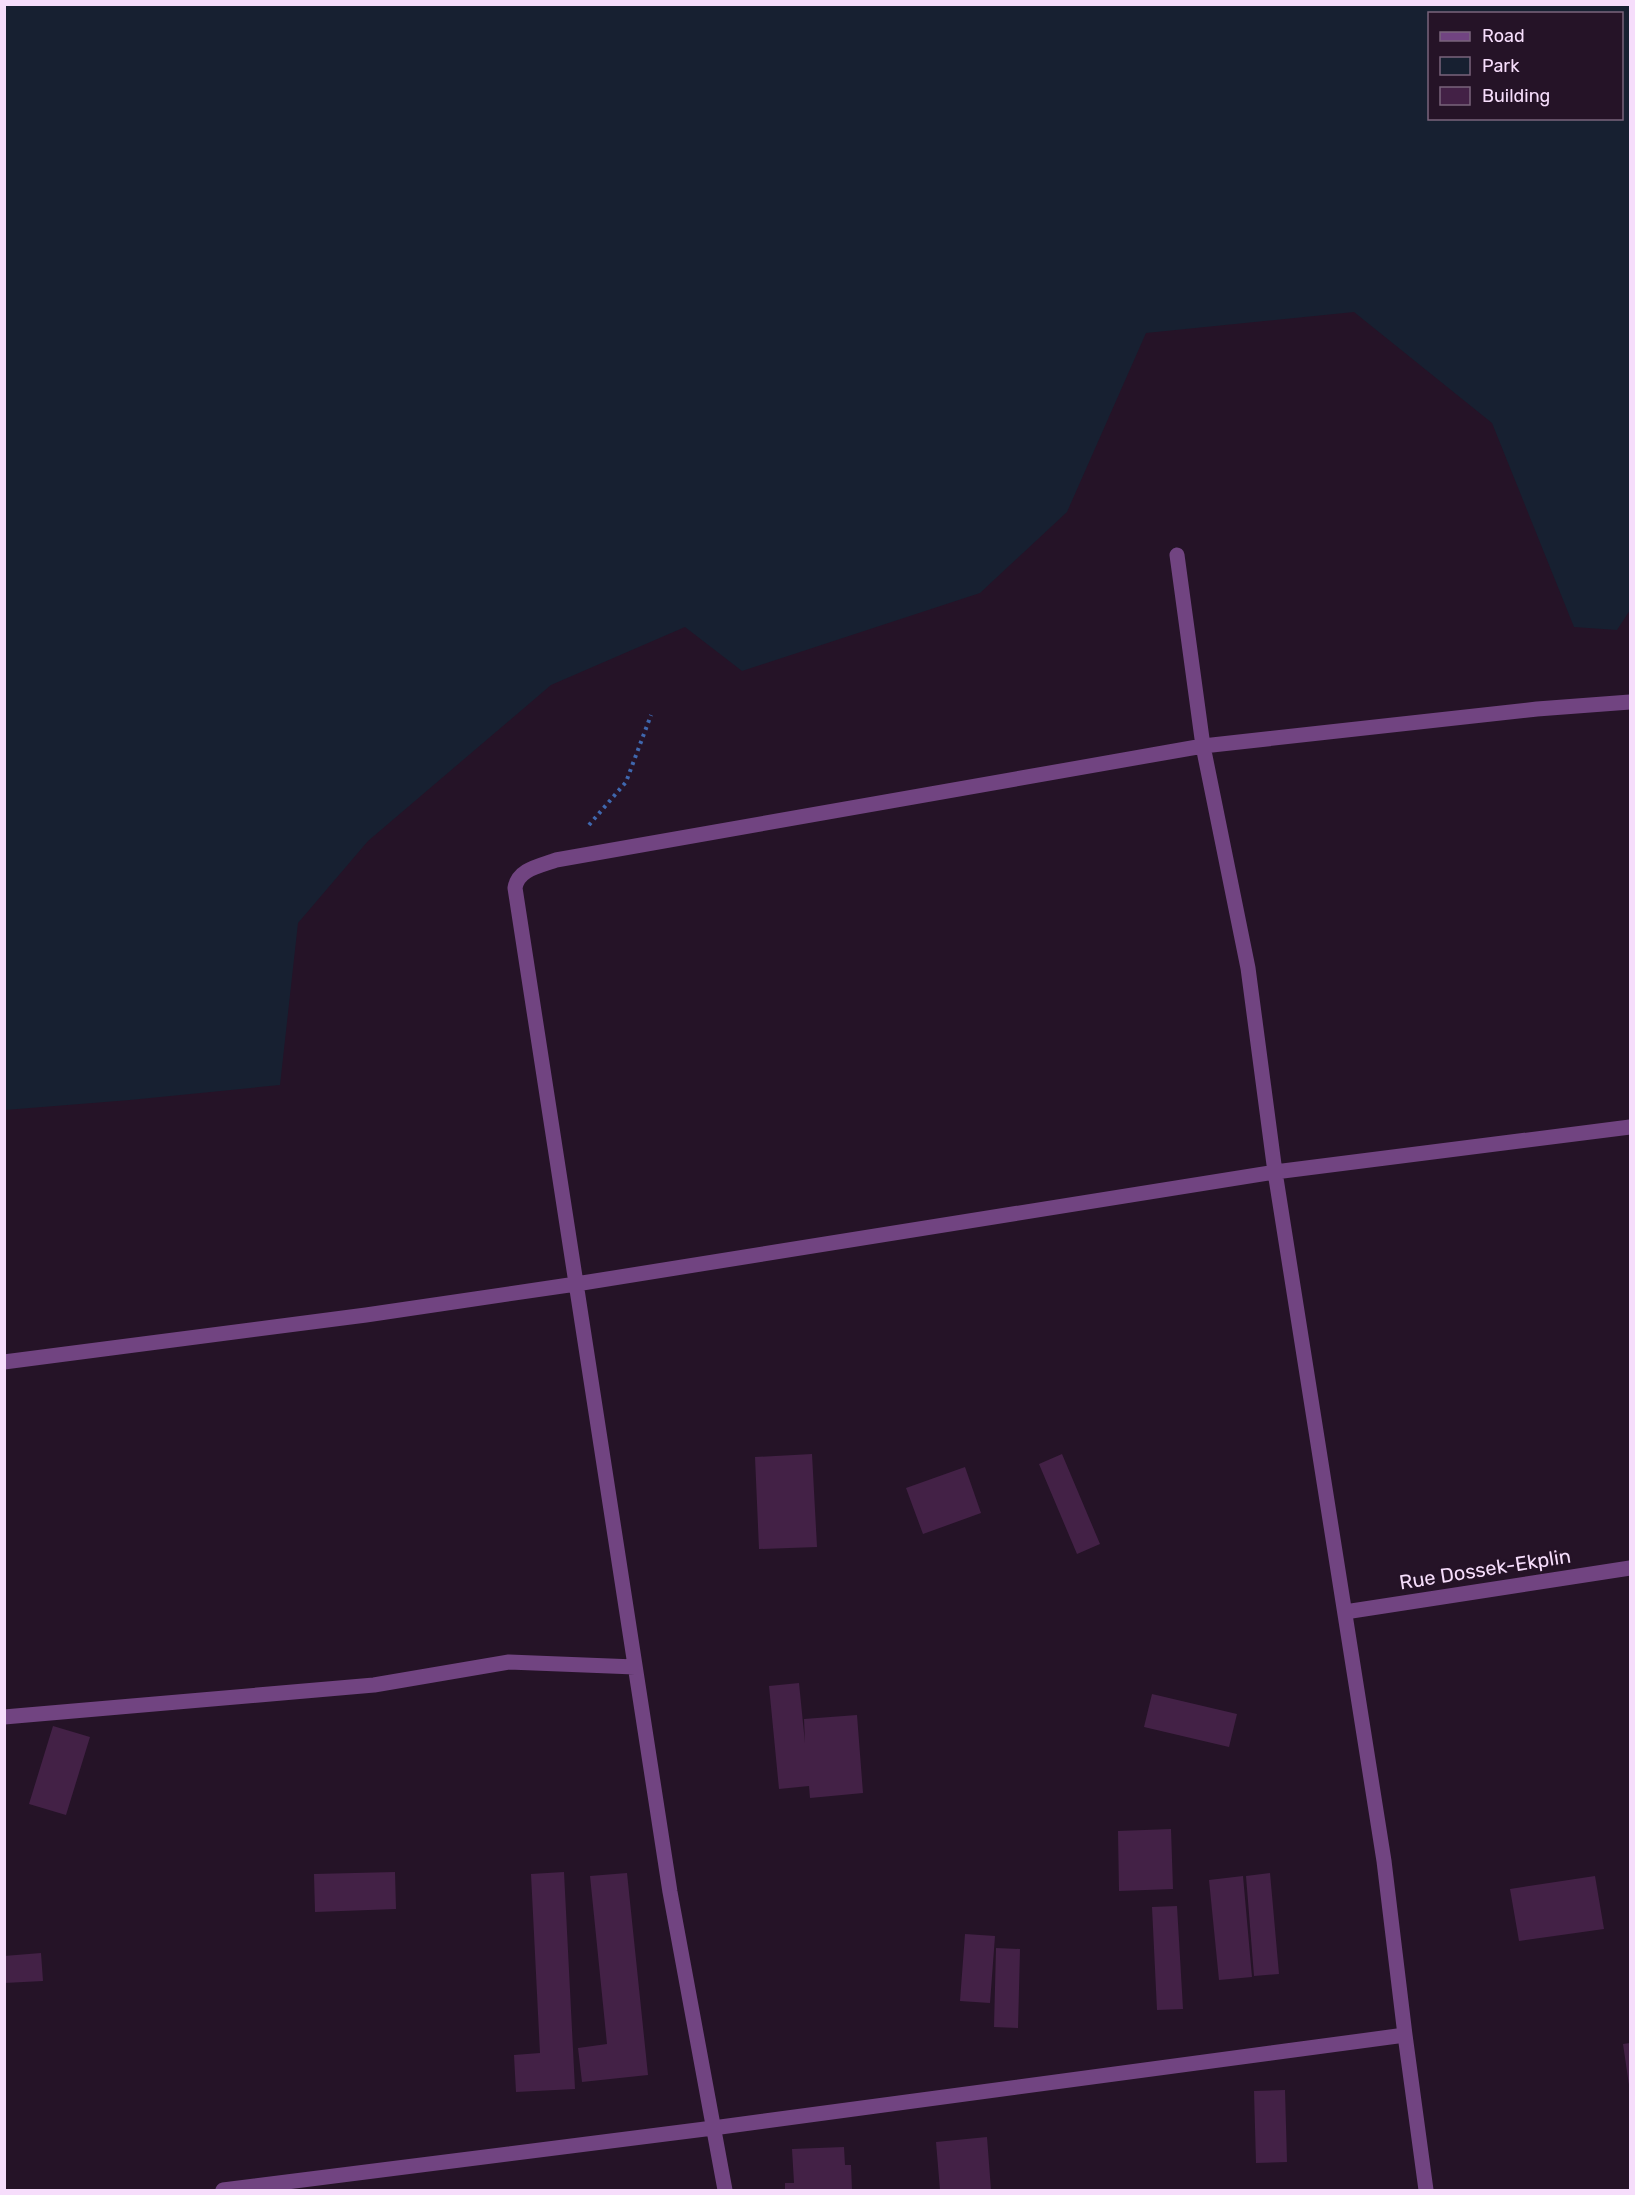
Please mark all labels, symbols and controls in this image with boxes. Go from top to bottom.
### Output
legend [1428,12,1623,120]
text: Road [1482,25,1525,47]
text: Park [1482,55,1520,77]
text: Building [1482,85,1550,107]
street label: Rue Dossek-Ekplin [1398,1544,1572,1594]

